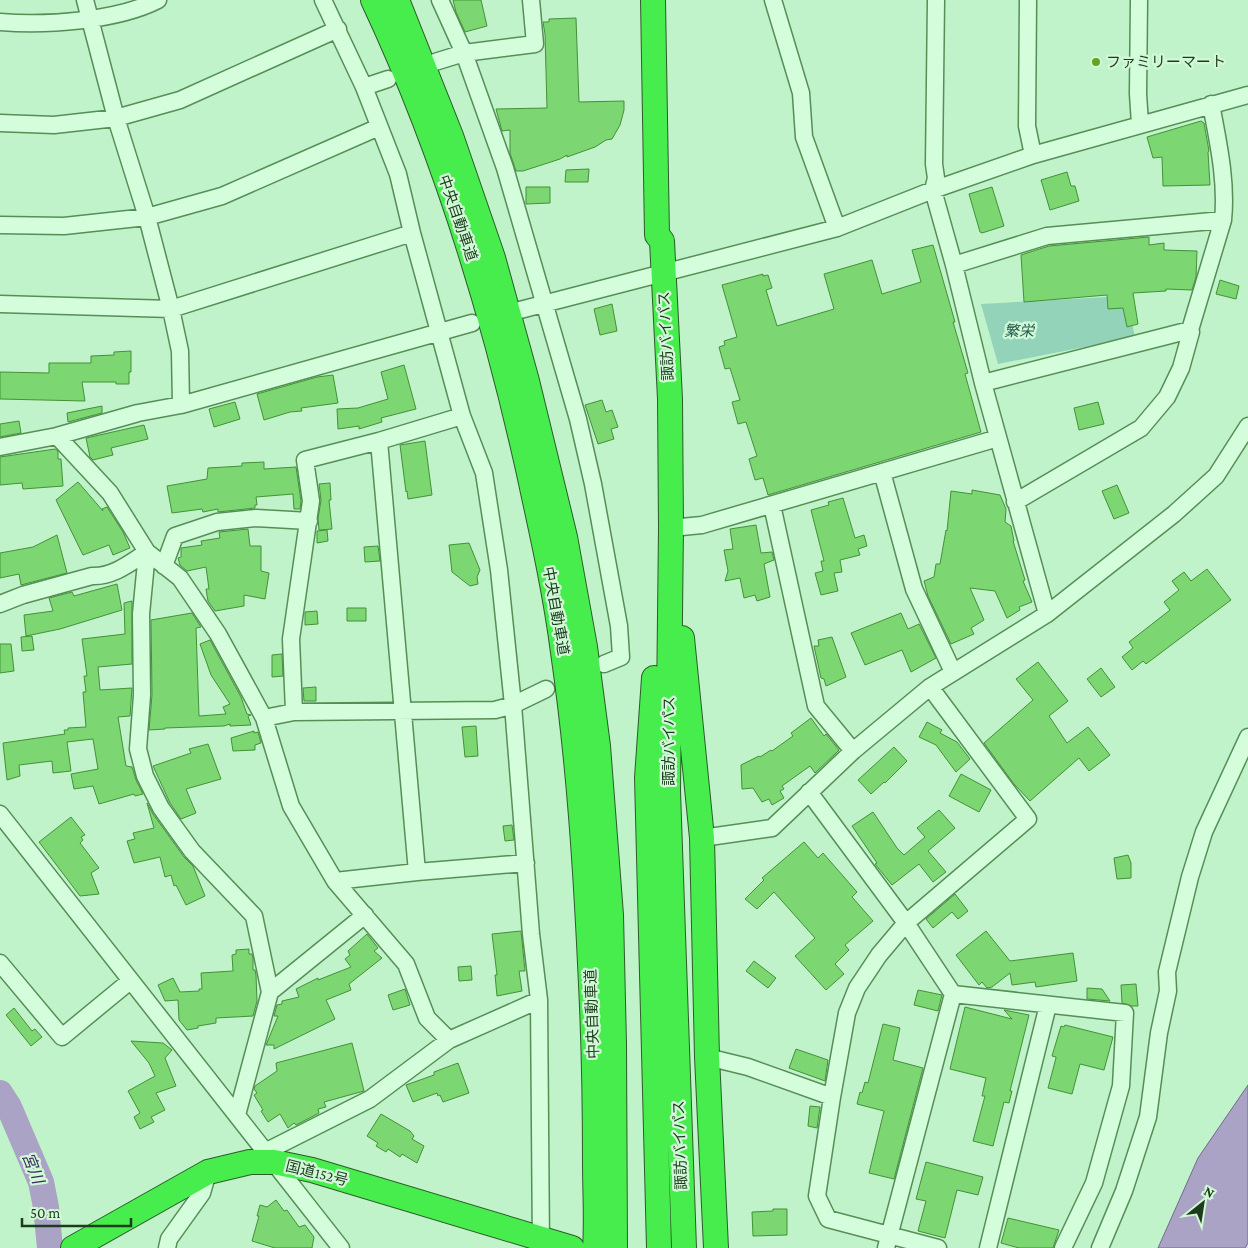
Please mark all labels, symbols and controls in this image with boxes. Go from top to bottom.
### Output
place label: ファミリーマート [1106,54,1226,70]
marker: ファミリーマート [1090,56,1102,68]
street label: 中央自動車道 [436,173,480,263]
street label: 諏訪バイパス [656,291,676,381]
park label: 繁栄 [1004,323,1036,339]
street label: 中央自動車道 [540,565,572,657]
street label: 諏訪バイパス [661,696,677,786]
street label: 中央自動車道 [582,969,602,1059]
street label: 諏訪バイパス [670,1100,690,1190]
water label: 宮川 [19,1150,48,1188]
street label: 国道152号 [284,1158,350,1188]
north arrow [1178,1178,1228,1228]
text: N [1201,1182,1218,1201]
scale bar [22,1196,131,1228]
text: 50 m [30,1205,60,1221]

